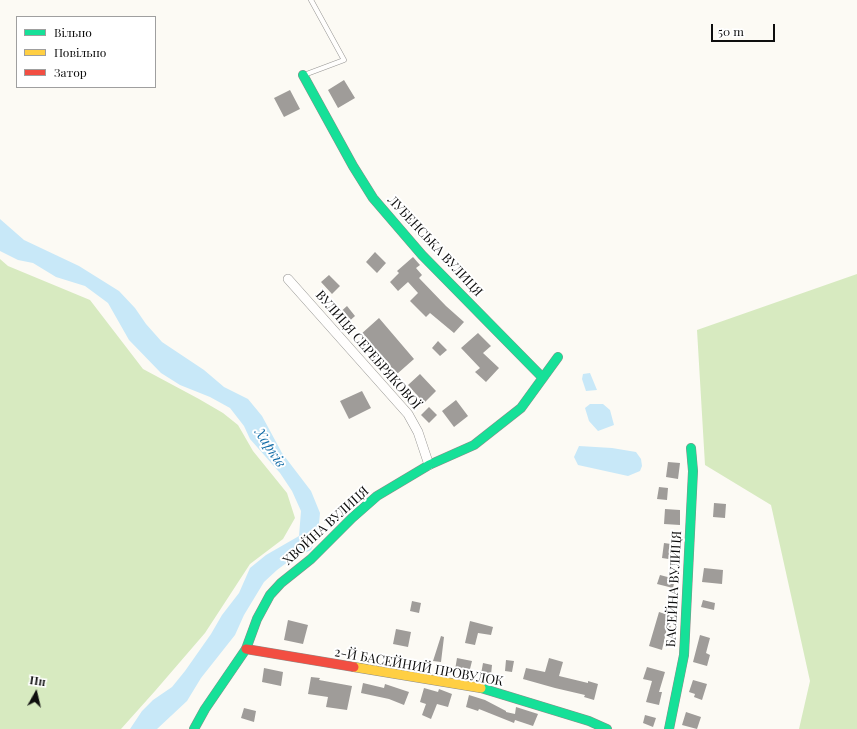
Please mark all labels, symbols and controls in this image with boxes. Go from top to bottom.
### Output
legend [16,16,156,88]
scale bar [713,16,777,42]
text: 50 m [718,23,744,39]
text: Вільно [54,24,92,40]
text: Повільно [54,44,106,60]
text: Затор [54,64,87,80]
street label: ЛУБEНСЬКА ВУЛИЦЯ [384,192,486,300]
street label: ВУЛИЦЯ СЕРЕБРЯКОВОЇ [312,287,424,413]
water label: Харків [251,425,289,471]
street label: ХВОЙНА ВУЛИЦЯ [280,483,372,569]
street label: БАСЕЙНА ВУЛИЦЯ [663,530,685,648]
street label: 2-Й БАСЕЙНИЙ ПРОВУЛОК [333,644,505,690]
text: Пн [29,672,47,689]
north arrow [16,673,56,713]

